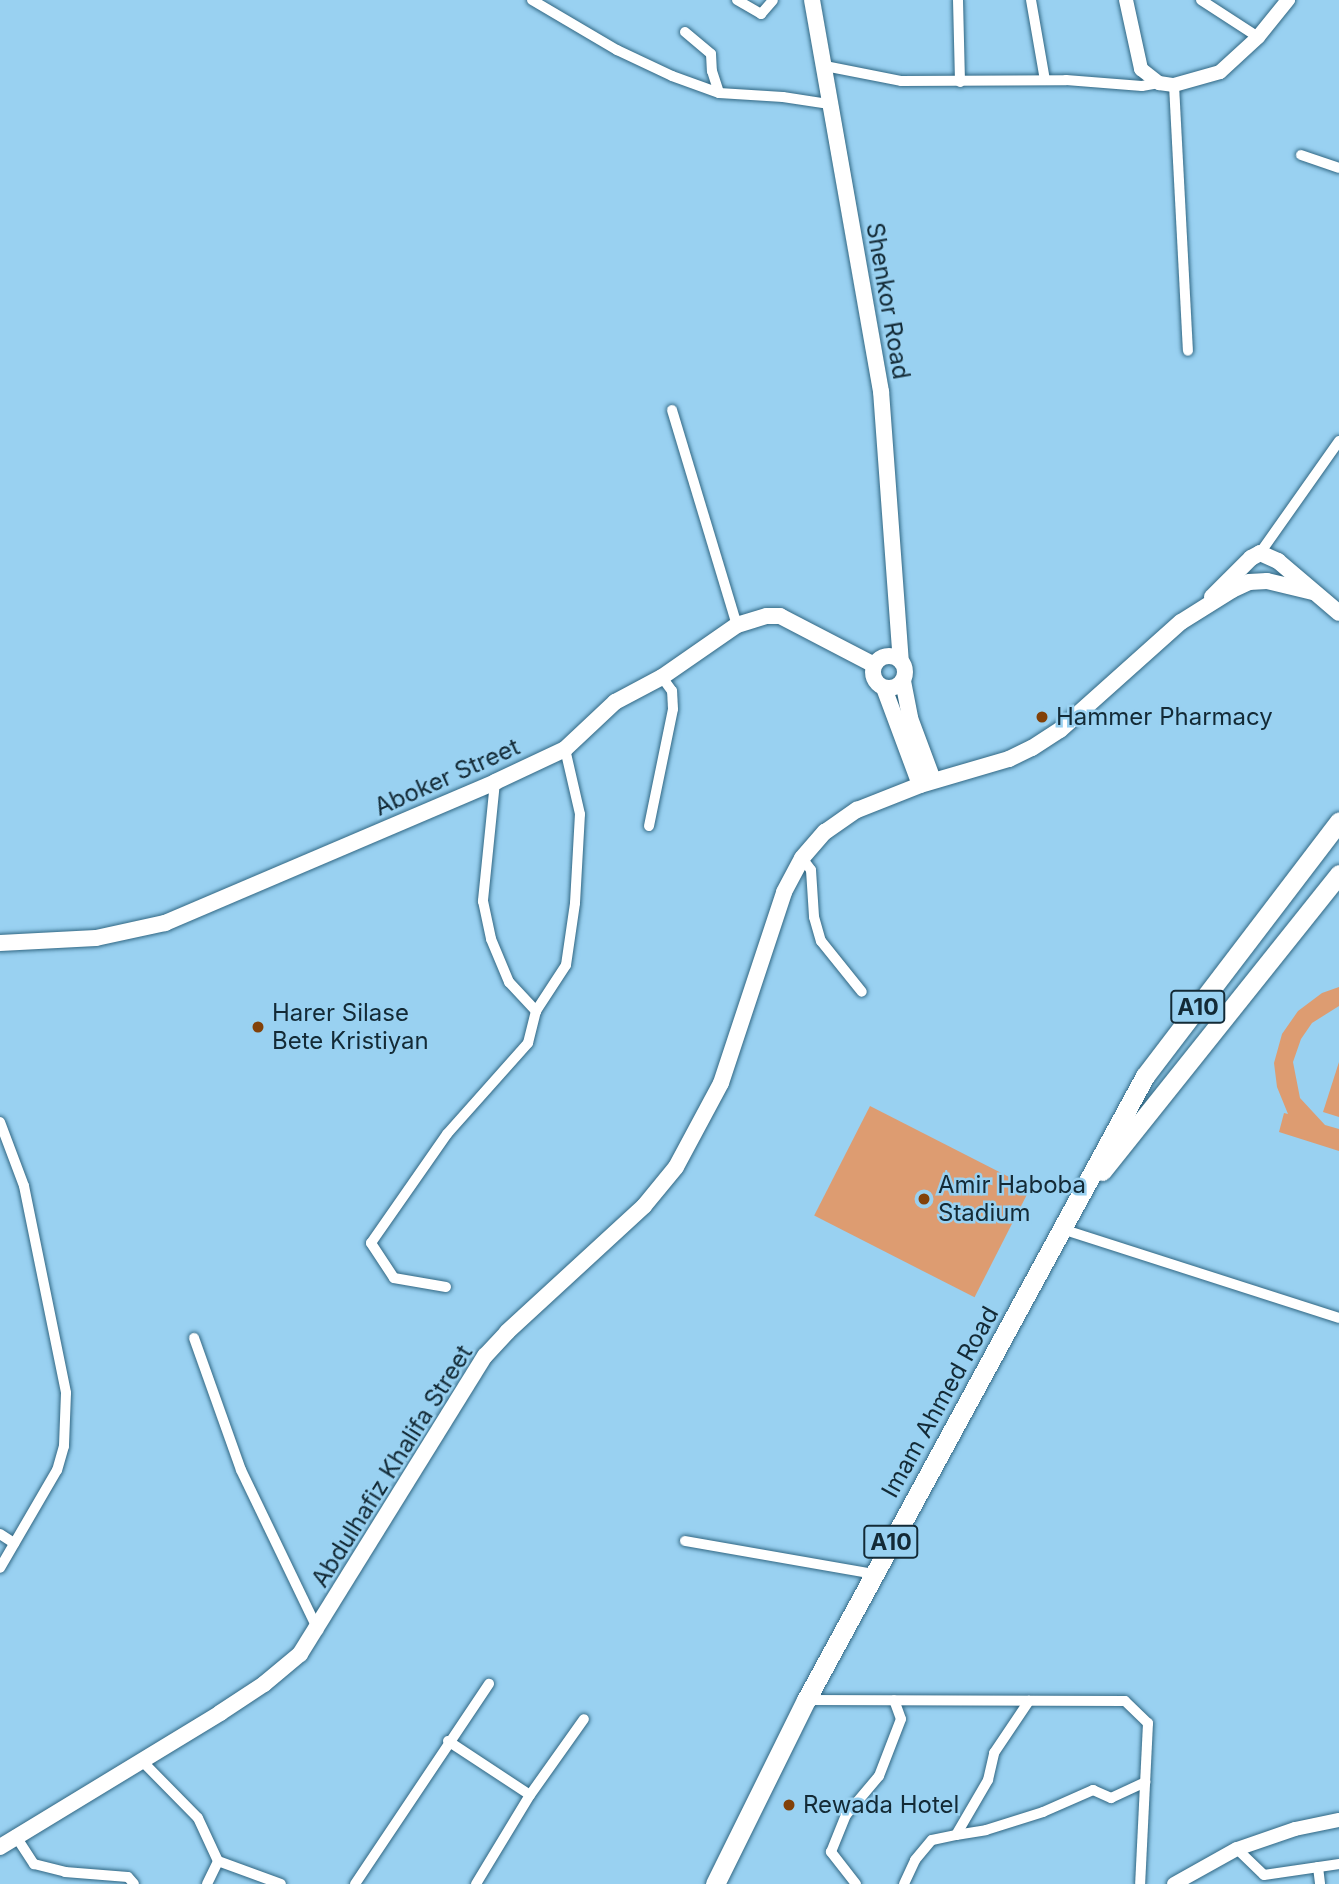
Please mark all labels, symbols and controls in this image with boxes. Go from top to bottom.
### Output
street label: Shenkor Road [860,220,916,382]
place label: Hammer Pharmacy [1056,703,1273,731]
marker: Hammer Pharmacy [1034,709,1050,725]
street label: Aboker Street [370,732,524,822]
road number: A10 [1170,988,1226,1026]
place label: Harer Silase Bete Kristiyan [272,999,429,1055]
marker: Harer Silase Bete Kristiyan [250,1019,266,1035]
place label: Amir Haboba Stadium [938,1171,1086,1227]
marker: Amir Haboba Stadium [916,1191,932,1207]
street label: Imam Ahmed Road [876,1302,1004,1502]
street label: Abdulhafiz Khalifa Street [306,1340,478,1592]
road number: A10 [863,1522,919,1562]
place label: Rewada Hotel [803,1791,959,1819]
marker: Rewada Hotel [781,1797,797,1813]

